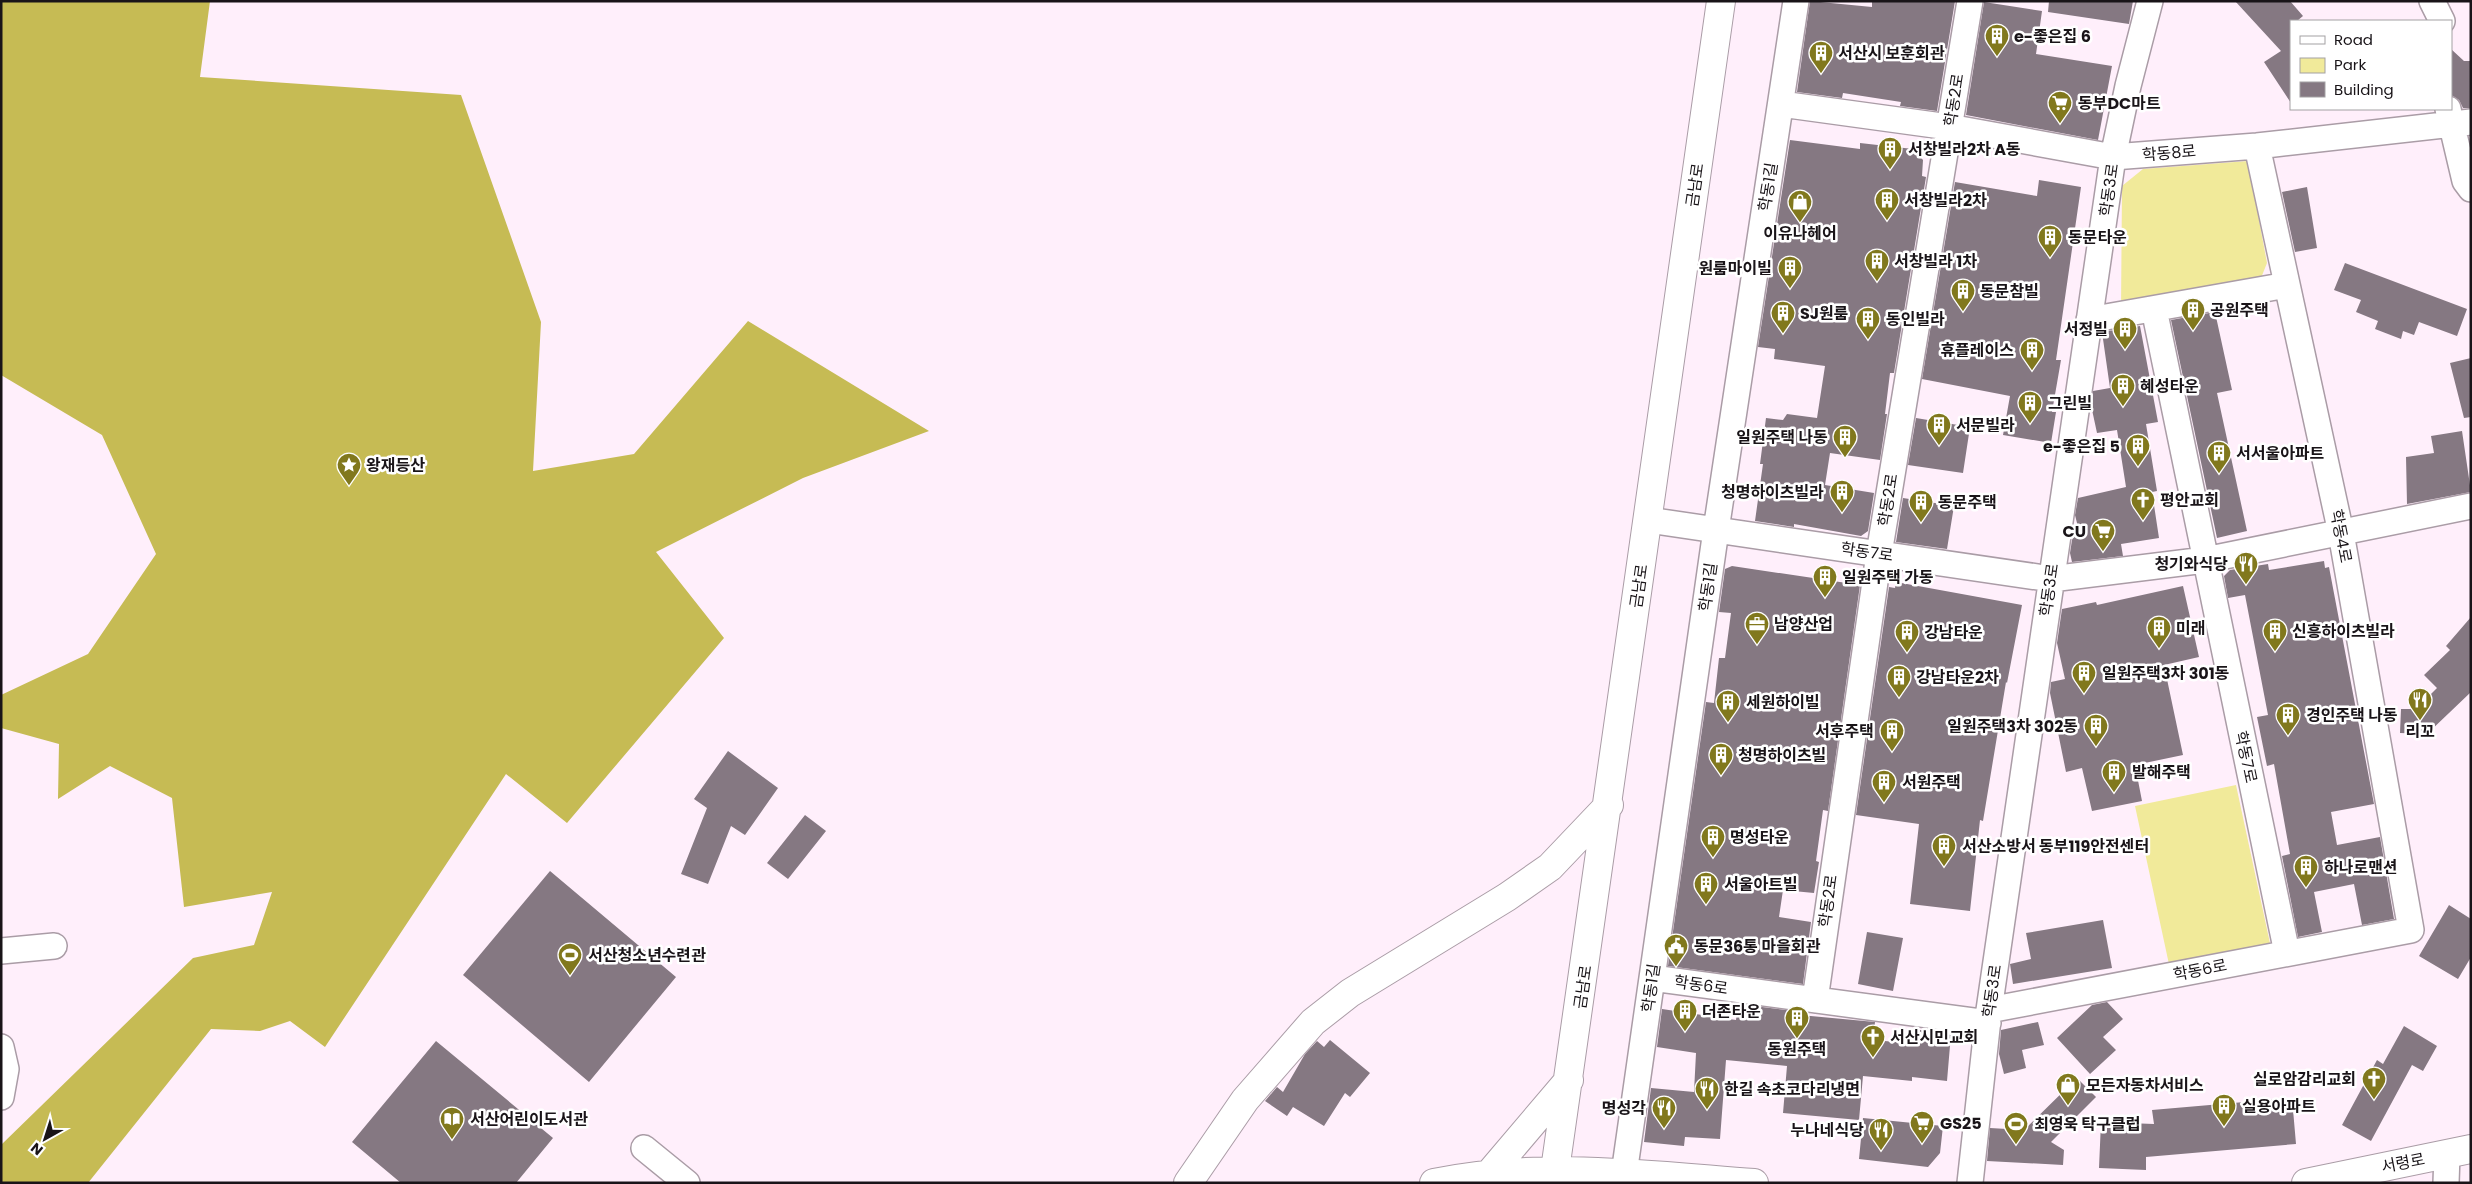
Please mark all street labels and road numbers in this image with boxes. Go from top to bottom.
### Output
street label: 학동2로 [1938,72,1970,128]
street label: 학동8로 [2141,139,2197,167]
street label: 금남로 [1681,161,1709,208]
street label: 학동1길 [1753,161,1783,213]
street label: 학동3로 [2094,162,2124,218]
street label: 학동2로 [1872,472,1904,528]
street label: 학동4로 [2325,507,2358,565]
street label: 학동7로 [1839,537,1895,567]
street label: 학동1길 [1693,561,1723,613]
street label: 금남로 [1625,562,1653,609]
street label: 학동3로 [2034,562,2064,618]
street label: 학동7로 [2229,729,2263,786]
street label: 학동2로 [1813,873,1843,929]
street label: 학동6로 [2171,953,2229,986]
street label: 학동1길 [1636,962,1666,1014]
street label: 금남로 [1569,963,1597,1010]
street label: 학동3로 [1977,963,2007,1019]
street label: 학동6로 [1672,970,1730,1000]
street label: 서령로 [2379,1147,2427,1179]

